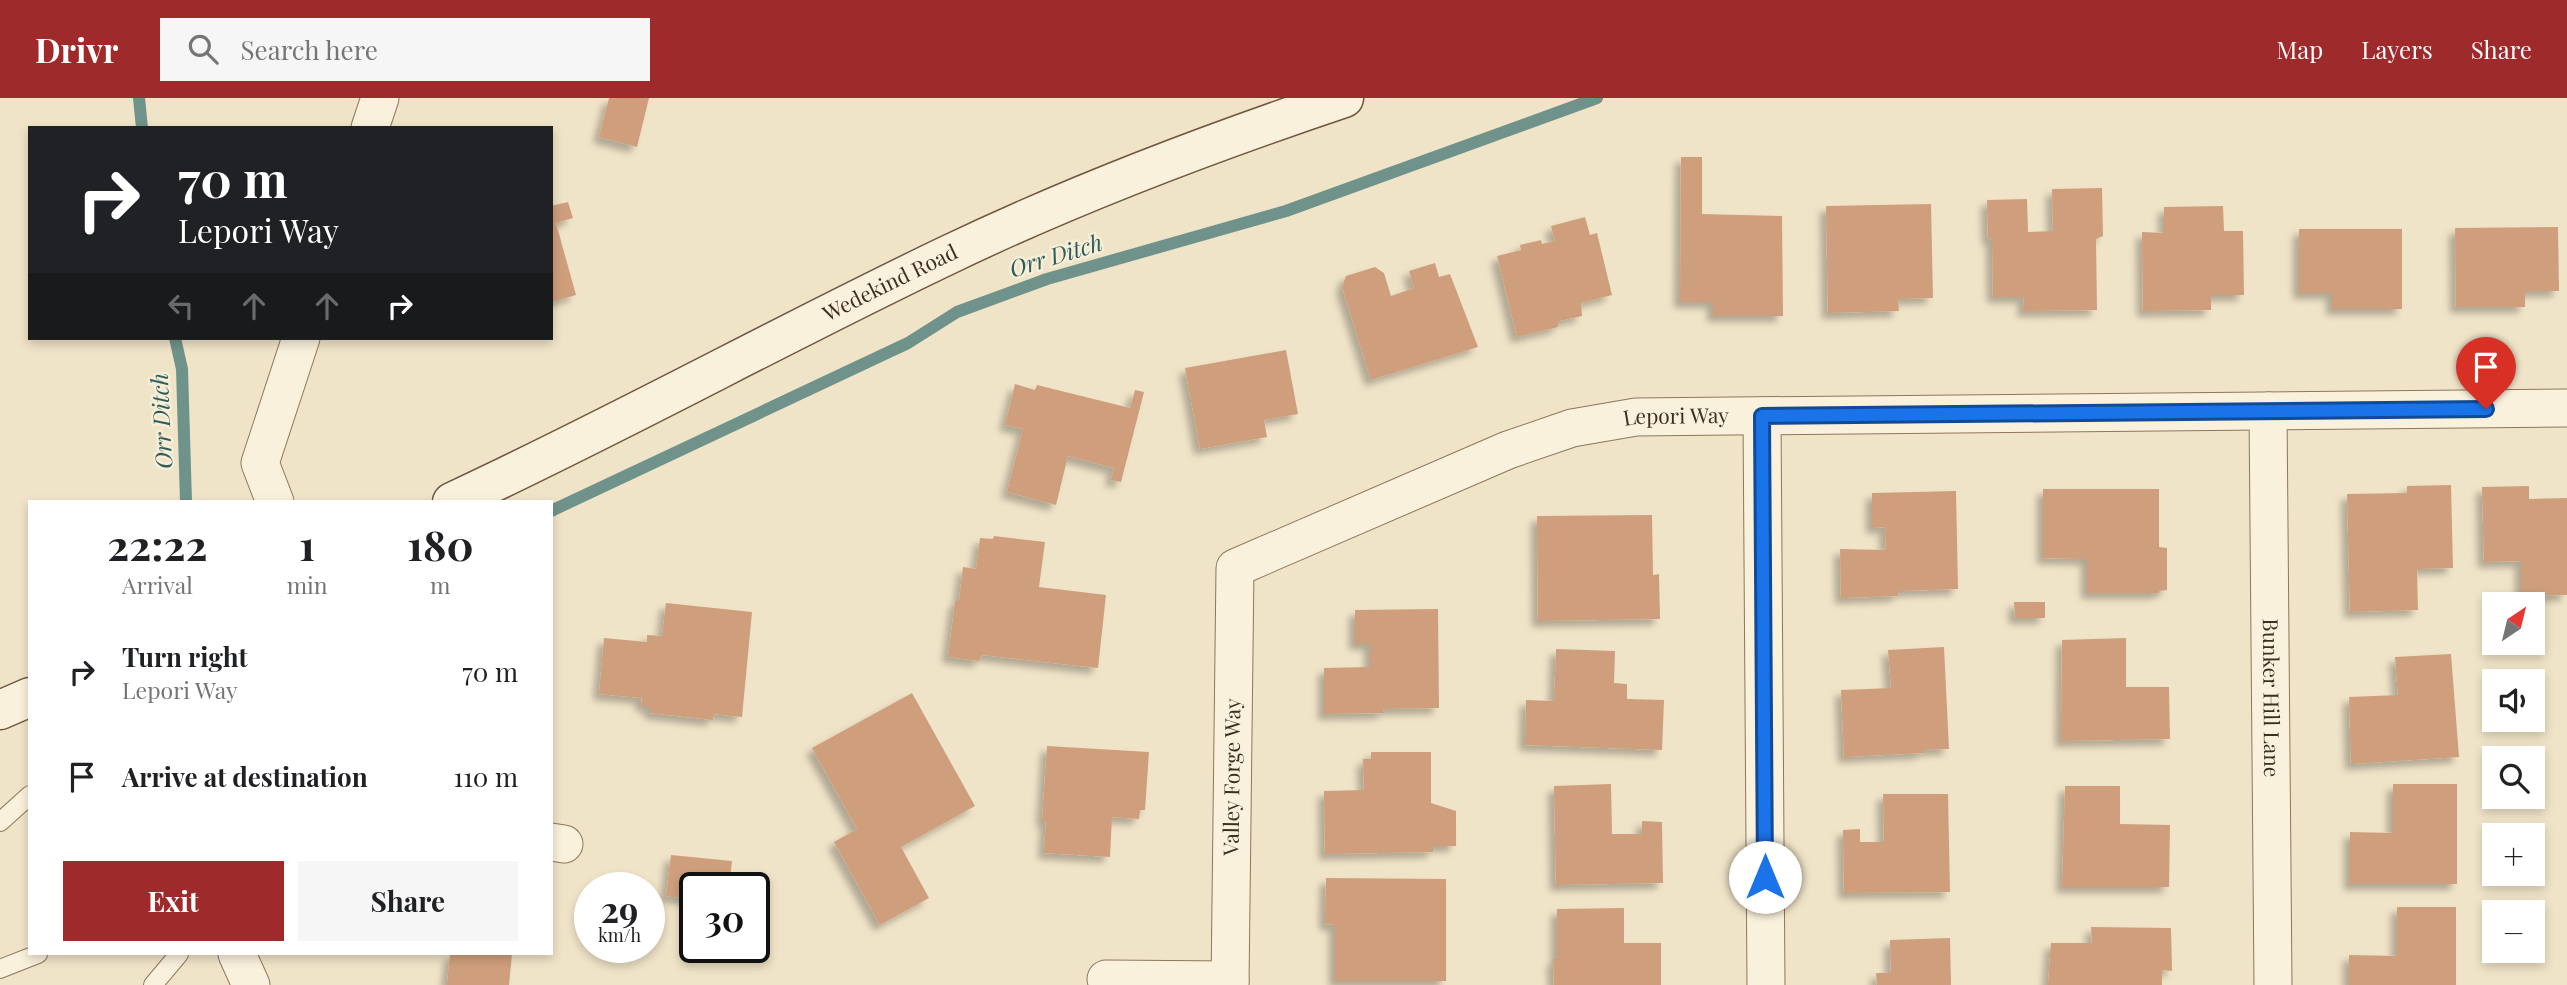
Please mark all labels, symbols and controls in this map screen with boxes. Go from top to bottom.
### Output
search box [160,18,650,81]
text: Drivr [35,27,118,71]
icon: search [184,30,222,68]
text: Search here [240,32,378,67]
text: Map [2277,33,2323,65]
text: Layers [2361,33,2433,65]
text: Share [2471,33,2532,65]
text: 70 m [178,145,288,210]
icon: right [63,154,154,245]
text: Lepori Way [178,208,339,251]
water label: Orr Ditch [1005,226,1106,283]
street label: Wedekind Road [817,237,961,327]
icon: left [162,287,200,325]
icon: ahead [235,287,273,325]
icon: ahead [308,287,346,325]
icon: right [381,287,419,325]
pin [2456,337,2516,409]
icon: arrive [2467,348,2505,386]
water label: Orr Ditch [143,372,178,470]
street label: Lepori Way [1621,400,1729,431]
text: 22:22 [107,516,207,572]
text: 1 [299,516,315,572]
text: 180 [407,516,474,572]
text: Arrival [122,569,193,600]
text: min [287,569,328,600]
text: m [430,569,450,600]
north arrow [2482,592,2544,654]
map controls [2482,592,2545,963]
street label: Bunker Hill Lane [2258,618,2287,778]
text: Turn right [122,639,248,674]
icon: right [63,653,101,691]
text: 70 m [462,654,518,689]
button: sound [2482,669,2545,732]
text: Lepori Way [122,674,238,705]
street label: Valley Forge Way [1216,698,1245,857]
button: search [2482,746,2545,809]
icon: arrive [63,758,101,796]
text: Arrive at destination [122,759,368,794]
text: 110 m [454,759,518,794]
button: + [2482,823,2545,886]
position arrow [1728,840,1802,914]
button: Exit [63,861,284,941]
button: Share [298,861,518,941]
speed limit sign: 30 [679,872,770,963]
text: 29 [601,885,638,932]
button: − [2482,900,2545,963]
text: km/h [598,923,641,947]

